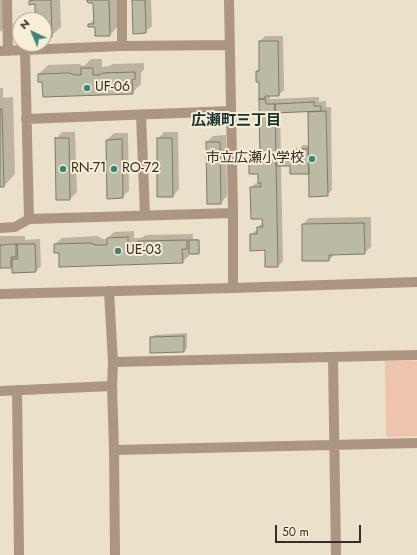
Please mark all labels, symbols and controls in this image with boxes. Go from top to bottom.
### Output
north arrow [12,12,52,52]
text: N [16,15,33,33]
place label: UF-06 [95,80,130,96]
marker: UF-06 [82,83,92,93]
district label: 広瀬町三丁目 [191,112,281,130]
place label: 市立広瀬小学校 [206,151,304,167]
marker: 市立広瀬小学校 [307,154,317,164]
place label: RN-71 [71,161,106,177]
place label: RO-72 [122,161,159,177]
marker: RN-71 [58,164,68,174]
marker: RO-72 [109,164,119,174]
place label: UE-03 [126,243,161,259]
marker: UE-03 [113,246,123,256]
scale bar [277,517,363,543]
text: 50 m [282,523,309,541]

